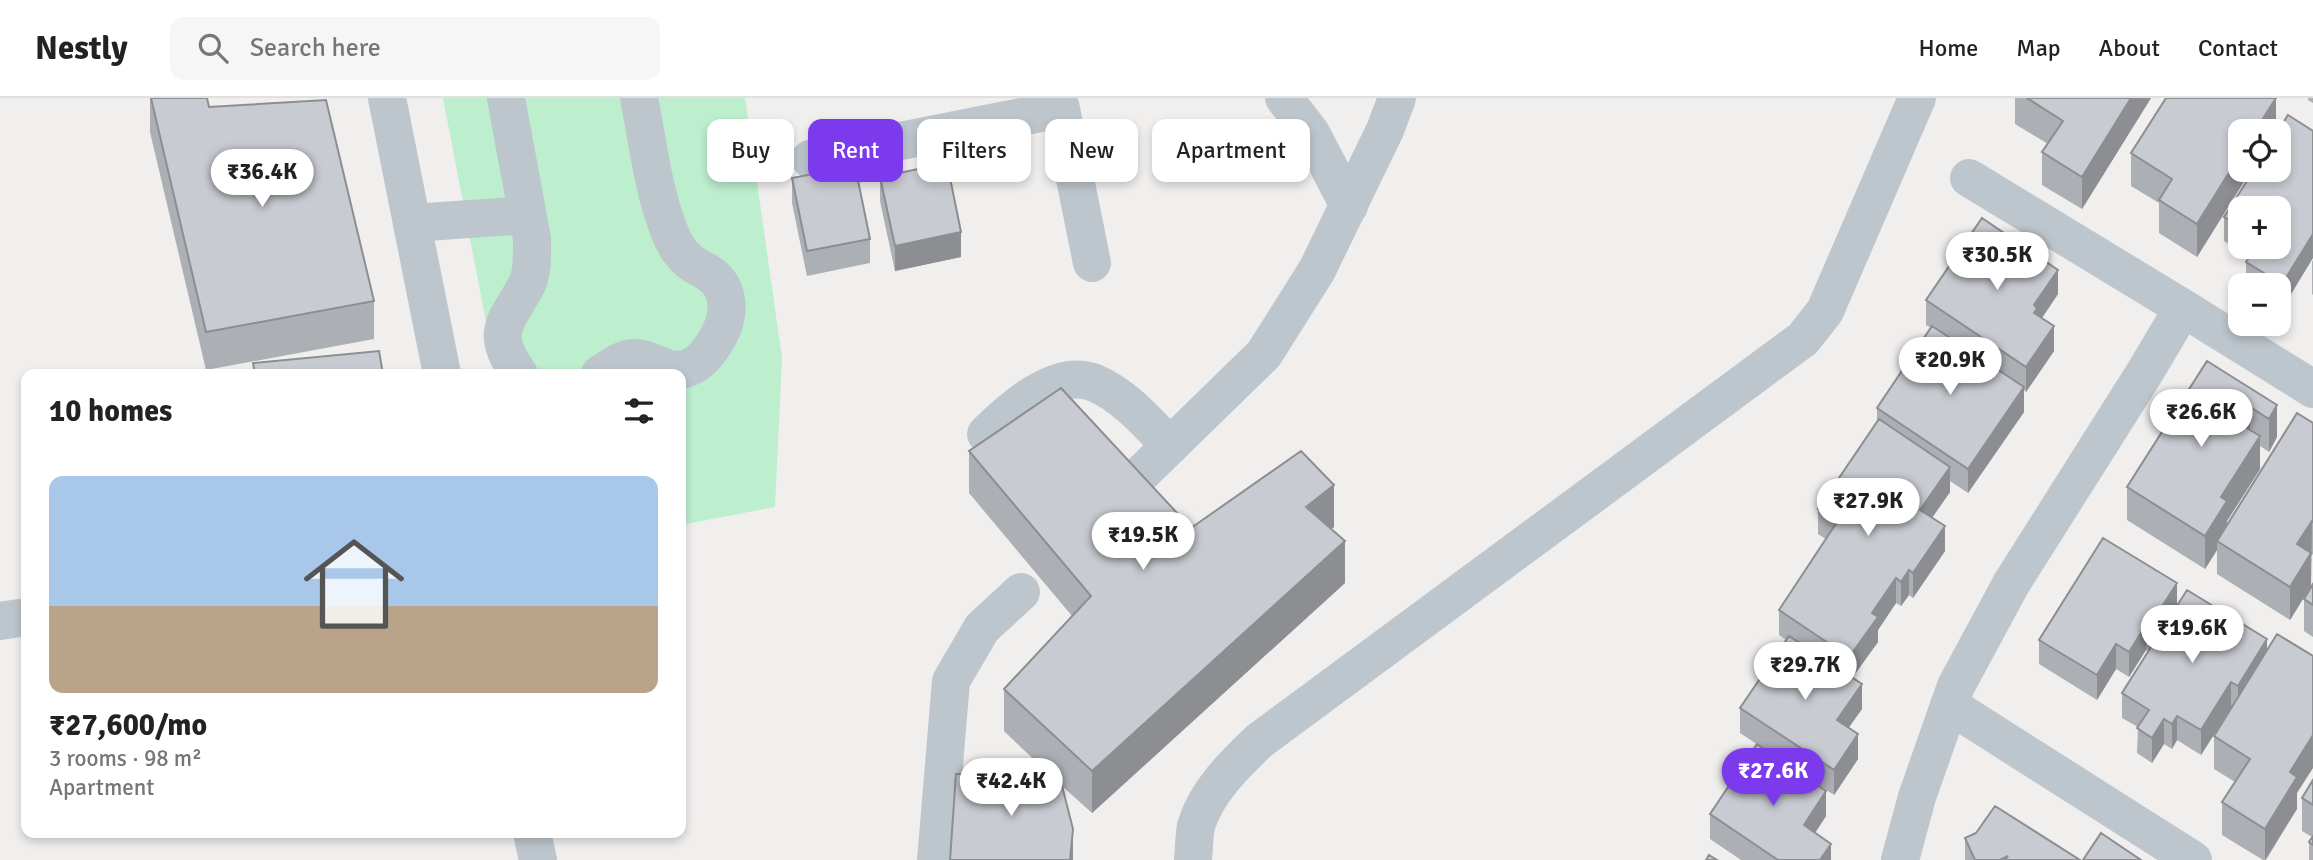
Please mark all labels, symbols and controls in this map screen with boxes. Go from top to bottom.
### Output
search box [170,17,660,80]
text: Nestly [35,28,128,69]
icon: search [194,29,232,67]
text: Search here [250,32,381,64]
text: Home [1918,33,1978,63]
text: Map [2016,33,2061,63]
text: About [2099,33,2160,63]
text: Contact [2198,33,2278,63]
chip: Buy [707,119,794,182]
chip: Rent [808,119,903,182]
chip: Filters [917,119,1031,182]
chip: New [1045,119,1138,182]
chip: Apartment [1152,119,1310,182]
map controls [2228,119,2291,336]
button: locate [2228,119,2291,182]
pin: ₹36.4K [205,150,319,209]
text: ₹36.4K [227,157,297,186]
button: + [2228,196,2291,259]
pin: ₹30.5K [1940,232,2054,292]
text: ₹30.5K [1962,240,2032,269]
button: − [2228,273,2291,336]
pin: ₹20.9K [1893,338,2007,397]
text: ₹20.9K [1915,345,1985,374]
pin: ₹26.6K [2144,390,2258,449]
icon: filters [620,392,658,430]
text: 10 homes [49,393,172,430]
text: ₹26.6K [2166,397,2236,426]
pin: ₹27.9K [1811,478,1925,538]
text: ₹27.9K [1833,486,1903,515]
pin: ₹19.5K [1086,512,1200,572]
text: ₹19.5K [1108,520,1178,549]
icon: home [291,521,417,647]
pin: ₹19.6K [2135,606,2249,665]
text: ₹19.6K [2157,613,2227,642]
pin: ₹29.7K [1748,642,1862,702]
text: ₹29.7K [1770,650,1840,679]
text: ₹27,600/mo [49,707,207,744]
text: 3 rooms · 98 m² [49,744,202,773]
pin: ₹27.6K [1716,748,1830,808]
text: ₹27.6K [1738,756,1808,785]
pin: ₹42.4K [954,758,1068,818]
text: ₹42.4K [976,766,1046,795]
text: Apartment [49,773,154,802]

